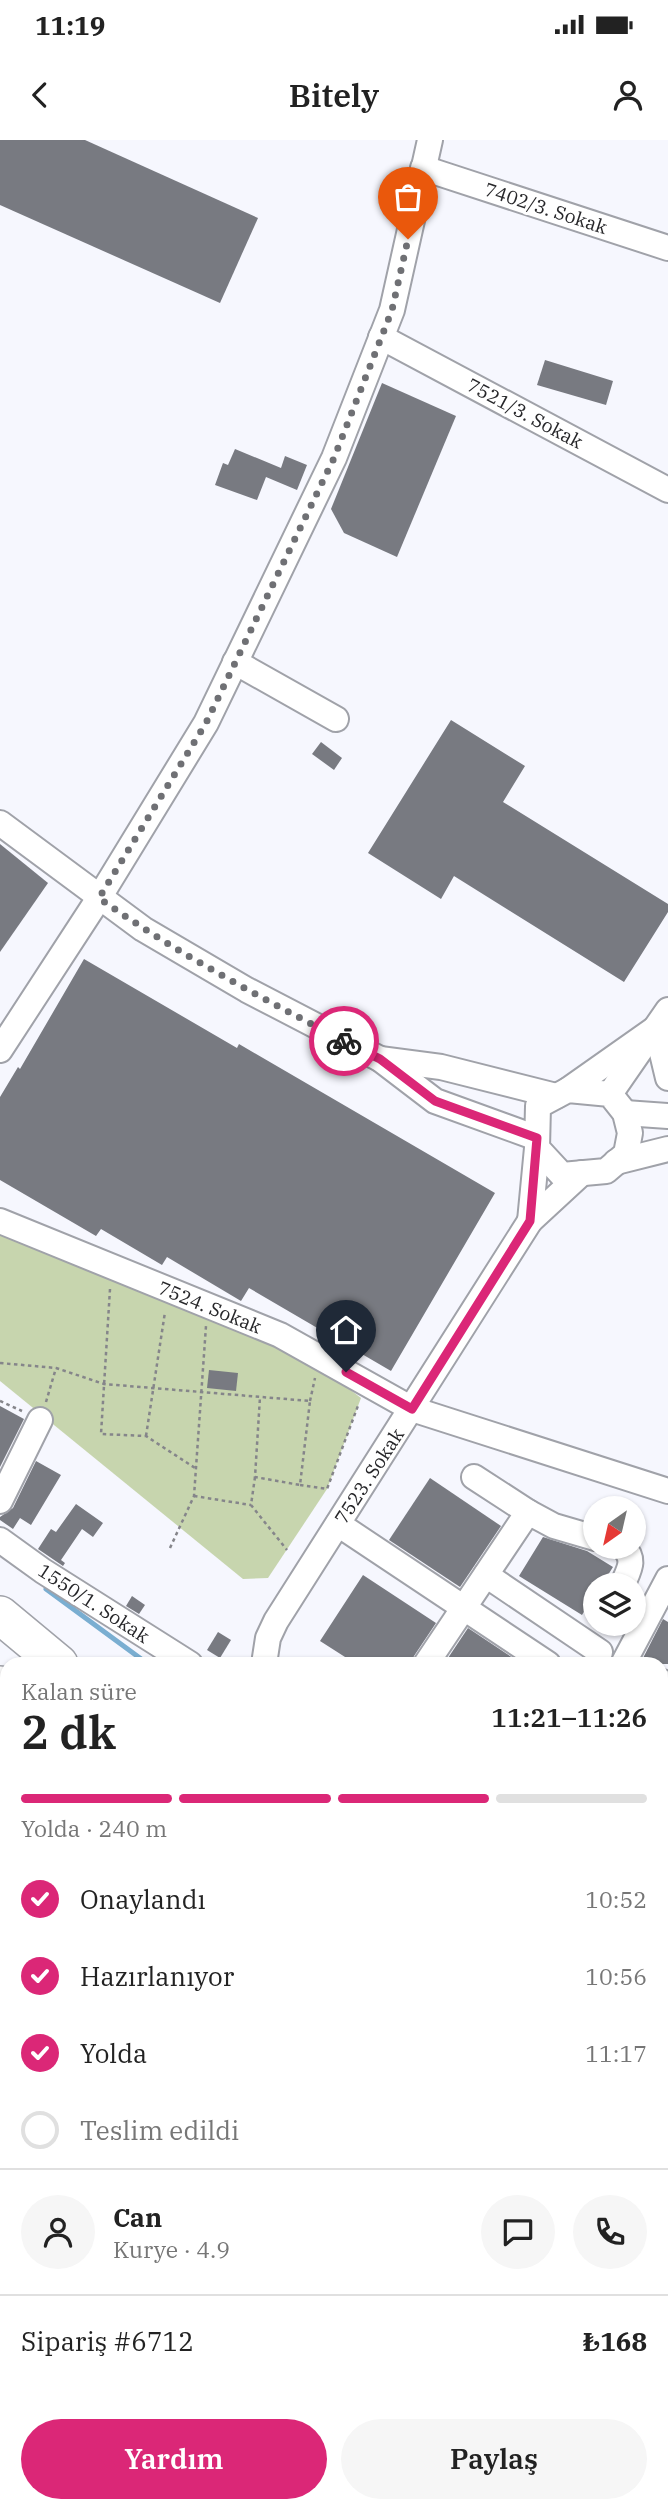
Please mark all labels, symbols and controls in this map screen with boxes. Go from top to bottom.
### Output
text: 11:19 [35,8,105,42]
text: Bitely [289,74,379,116]
icon: back [21,76,59,114]
icon: person [609,76,647,114]
pin [378,167,438,239]
street label: 7402/3. Sokak [481,177,611,239]
icon: bag [389,178,427,216]
street label: 7521/3. Sokak [463,372,587,454]
courier [309,1006,379,1076]
icon: bike [325,1022,363,1060]
street label: 7524. Sokak [155,1275,265,1339]
pin [316,1300,376,1372]
icon: home [327,1311,365,1349]
street label: 7523. Sokak [329,1424,409,1528]
north arrow [583,1496,646,1559]
map controls [583,1496,646,1636]
street label: 1550/1. Sokak [34,1558,154,1648]
button: layers [583,1573,646,1636]
text: Kalan süre [21,1676,137,1706]
text: 11:21–11:26 [491,1700,647,1734]
text: 2 dk [21,1702,116,1762]
text: Yolda · 240 m [21,1813,167,1843]
icon: check [21,1880,59,1918]
text: Onaylandı [80,1882,206,1916]
text: 10:52 [585,1884,647,1914]
icon: check [21,1957,59,1995]
text: Hazırlanıyor [80,1959,234,1993]
text: 10:56 [585,1961,647,1991]
icon: check [21,2034,59,2072]
text: Yolda [80,2036,147,2070]
text: 11:17 [585,2038,647,2068]
text: Teslim edildi [80,2113,239,2147]
button: person [21,2195,95,2269]
button: chat [481,2195,555,2269]
button: phone [573,2195,647,2269]
text: Can [113,2200,162,2234]
text: Kurye · 4.9 [113,2234,230,2264]
text: Sipariş #6712 [21,2324,194,2358]
text: ₺168 [583,2324,647,2358]
button: Yardım [21,2419,327,2499]
button: Paylaş [341,2419,647,2499]

